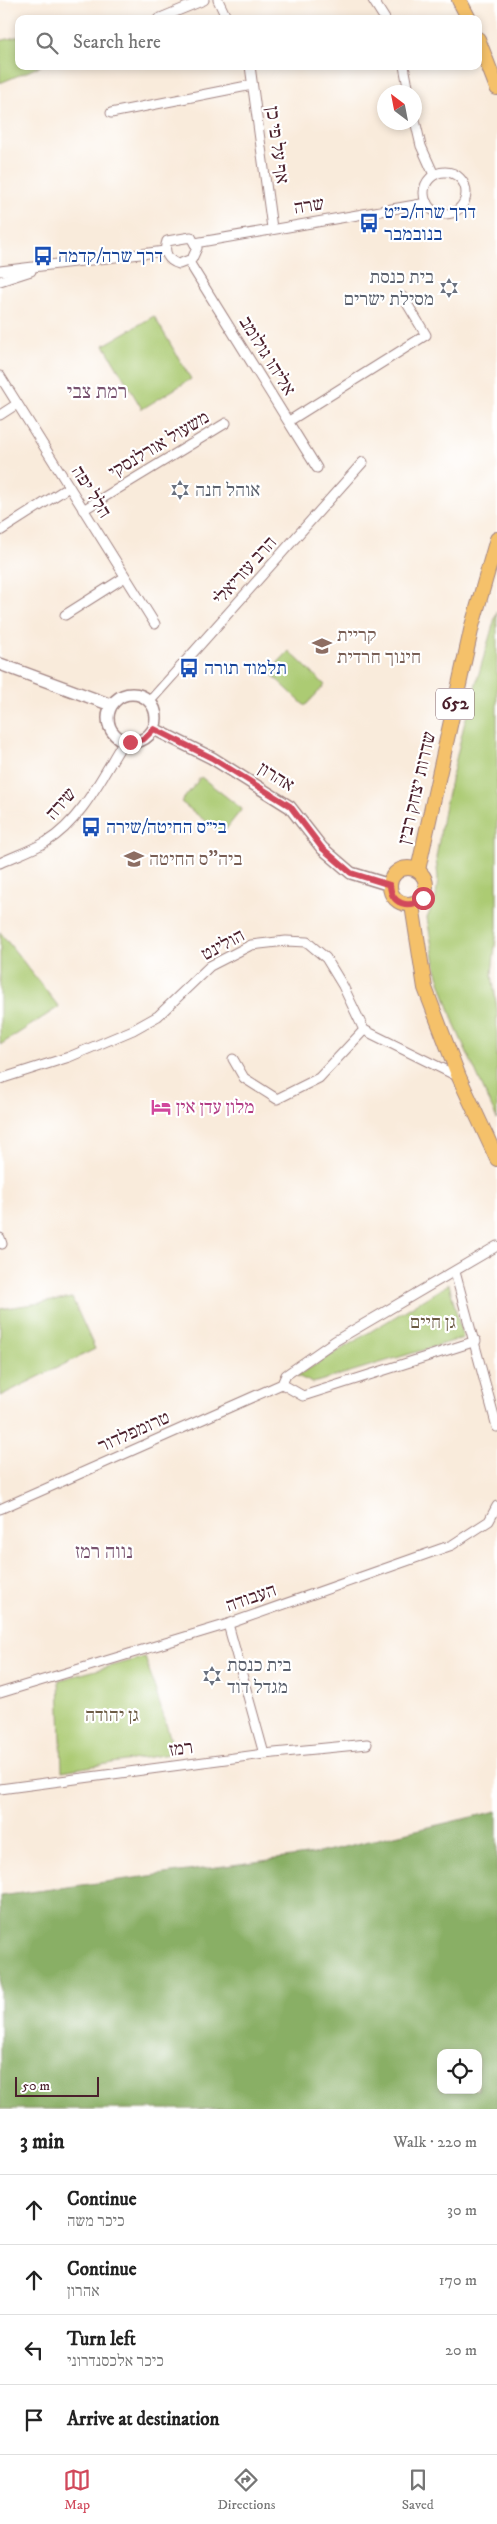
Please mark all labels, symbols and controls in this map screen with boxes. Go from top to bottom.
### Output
search box [15,15,482,70]
icon: search [33,29,61,57]
text: Search here [73,31,161,54]
north arrow [377,85,422,130]
street label: אף על פי כן [260,105,294,185]
street label: שרה [292,192,326,220]
place label: דרך שרה/כ״ט בנובמבר [384,201,476,246]
bus stop icon: דרך שרה/כ״ט בנובמבר [358,212,380,234]
bus stop icon: דרך שרה/קדמה [32,245,54,267]
place label: דרך שרה/קדמה [58,245,163,268]
place label: בית כנסת מסילת ישרים [344,266,434,311]
synagogue icon: בית כנסת מסילת ישרים [438,277,460,299]
street label: אליהו גולומב [234,312,300,400]
district label: רמת צבי [67,380,127,405]
street label: משעול אורלנסקי [104,406,214,484]
street label: הלל יפה [66,462,116,522]
synagogue icon: אוהל חנה [169,479,191,501]
place label: אוהל חנה [195,479,260,502]
street label: הרב עזריאלי [208,532,282,610]
place label: קריית חינוך חרדית [337,624,421,669]
school or university icon: קריית חינוך חרדית [311,635,333,657]
bus stop icon: תלמוד תורה [178,657,200,679]
place label: תלמוד תורה [204,657,287,680]
road number: 652 [436,689,474,720]
street label: שדרות יצחק רבין [393,729,441,847]
route end [119,731,142,754]
street label: אהרון [253,757,299,797]
street label: שירה [41,783,81,825]
bus stop icon: בי״ס החיטה/שירה [80,816,102,838]
place label: בי״ס החיטה/שירה [106,816,227,839]
school or university icon: ביה"ס החיטה [123,848,145,870]
place label: ביה"ס החיטה [149,848,242,871]
route start [412,887,435,910]
street label: הולינט [197,924,249,966]
hotel icon: מלון עדן אין [150,1096,172,1118]
place label: מלון עדן אין [176,1096,255,1119]
park label: גן חיים [410,1311,456,1334]
street label: טרומפלדור [95,1406,173,1458]
district label: נווה רמז [75,1540,133,1565]
street label: העבודה [223,1579,279,1617]
place label: בית כנסת מגדל דוד [227,1654,292,1699]
synagogue icon: בית כנסת מגדל דוד [201,1665,223,1687]
park label: גן יהודה [85,1704,139,1727]
street label: רמז [168,1736,194,1762]
map controls [437,2049,482,2094]
button: locate [437,2049,482,2094]
scale bar [15,2074,99,2097]
text: 50 m [22,2077,50,2095]
text: 3 min [20,2129,65,2155]
text: Walk · 220 m [393,2132,477,2152]
text: Continue [67,2188,137,2211]
icon: ahead [20,2196,48,2224]
text: 30 m [447,2200,477,2220]
text: כיכר משה [67,2211,125,2231]
text: Continue [67,2258,137,2281]
icon: ahead [20,2266,48,2294]
text: 170 m [439,2270,477,2290]
text: אהרון [67,2281,100,2301]
text: Turn left [67,2328,136,2351]
icon: left [20,2336,48,2364]
text: 20 m [445,2340,477,2360]
text: כיכר אלכסנדרוני [67,2351,164,2371]
icon: arrive [20,2406,48,2434]
text: Arrive at destination [67,2408,219,2431]
tab: Map [63,2466,91,2514]
tab: Directions [217,2466,275,2514]
tab: Saved [402,2466,434,2514]

